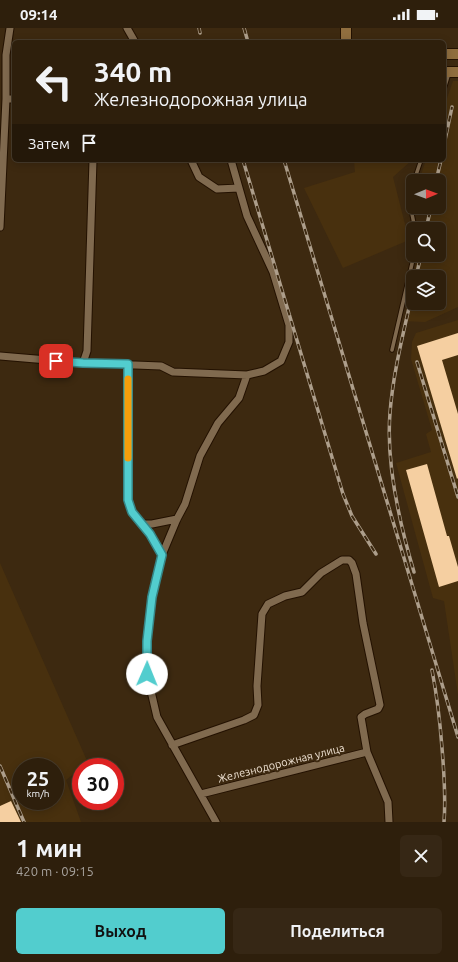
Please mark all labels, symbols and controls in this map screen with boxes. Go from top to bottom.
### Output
text: 09:14 [20,6,58,23]
icon: left [28,56,80,108]
text: 340 m [94,56,172,87]
text: Железнодорожная улица [94,89,307,109]
icon: arrive [78,132,100,154]
text: Затем [28,135,70,152]
north arrow [406,174,446,214]
map controls [406,174,446,310]
button: search [406,222,446,262]
button: layers [406,270,446,310]
pin [39,344,73,378]
icon: arrive [45,350,67,372]
position arrow [126,653,168,695]
street label: Железнодорожная улица [216,741,346,785]
speed limit sign: 30 [72,758,124,810]
text: 25 [27,767,49,790]
text: km/h [26,788,50,799]
text: 1 мин [16,835,82,862]
button: close [400,835,442,877]
text: 420 m · 09:15 [16,864,94,878]
button: Выход [16,908,225,954]
button: Поделиться [233,908,442,954]

